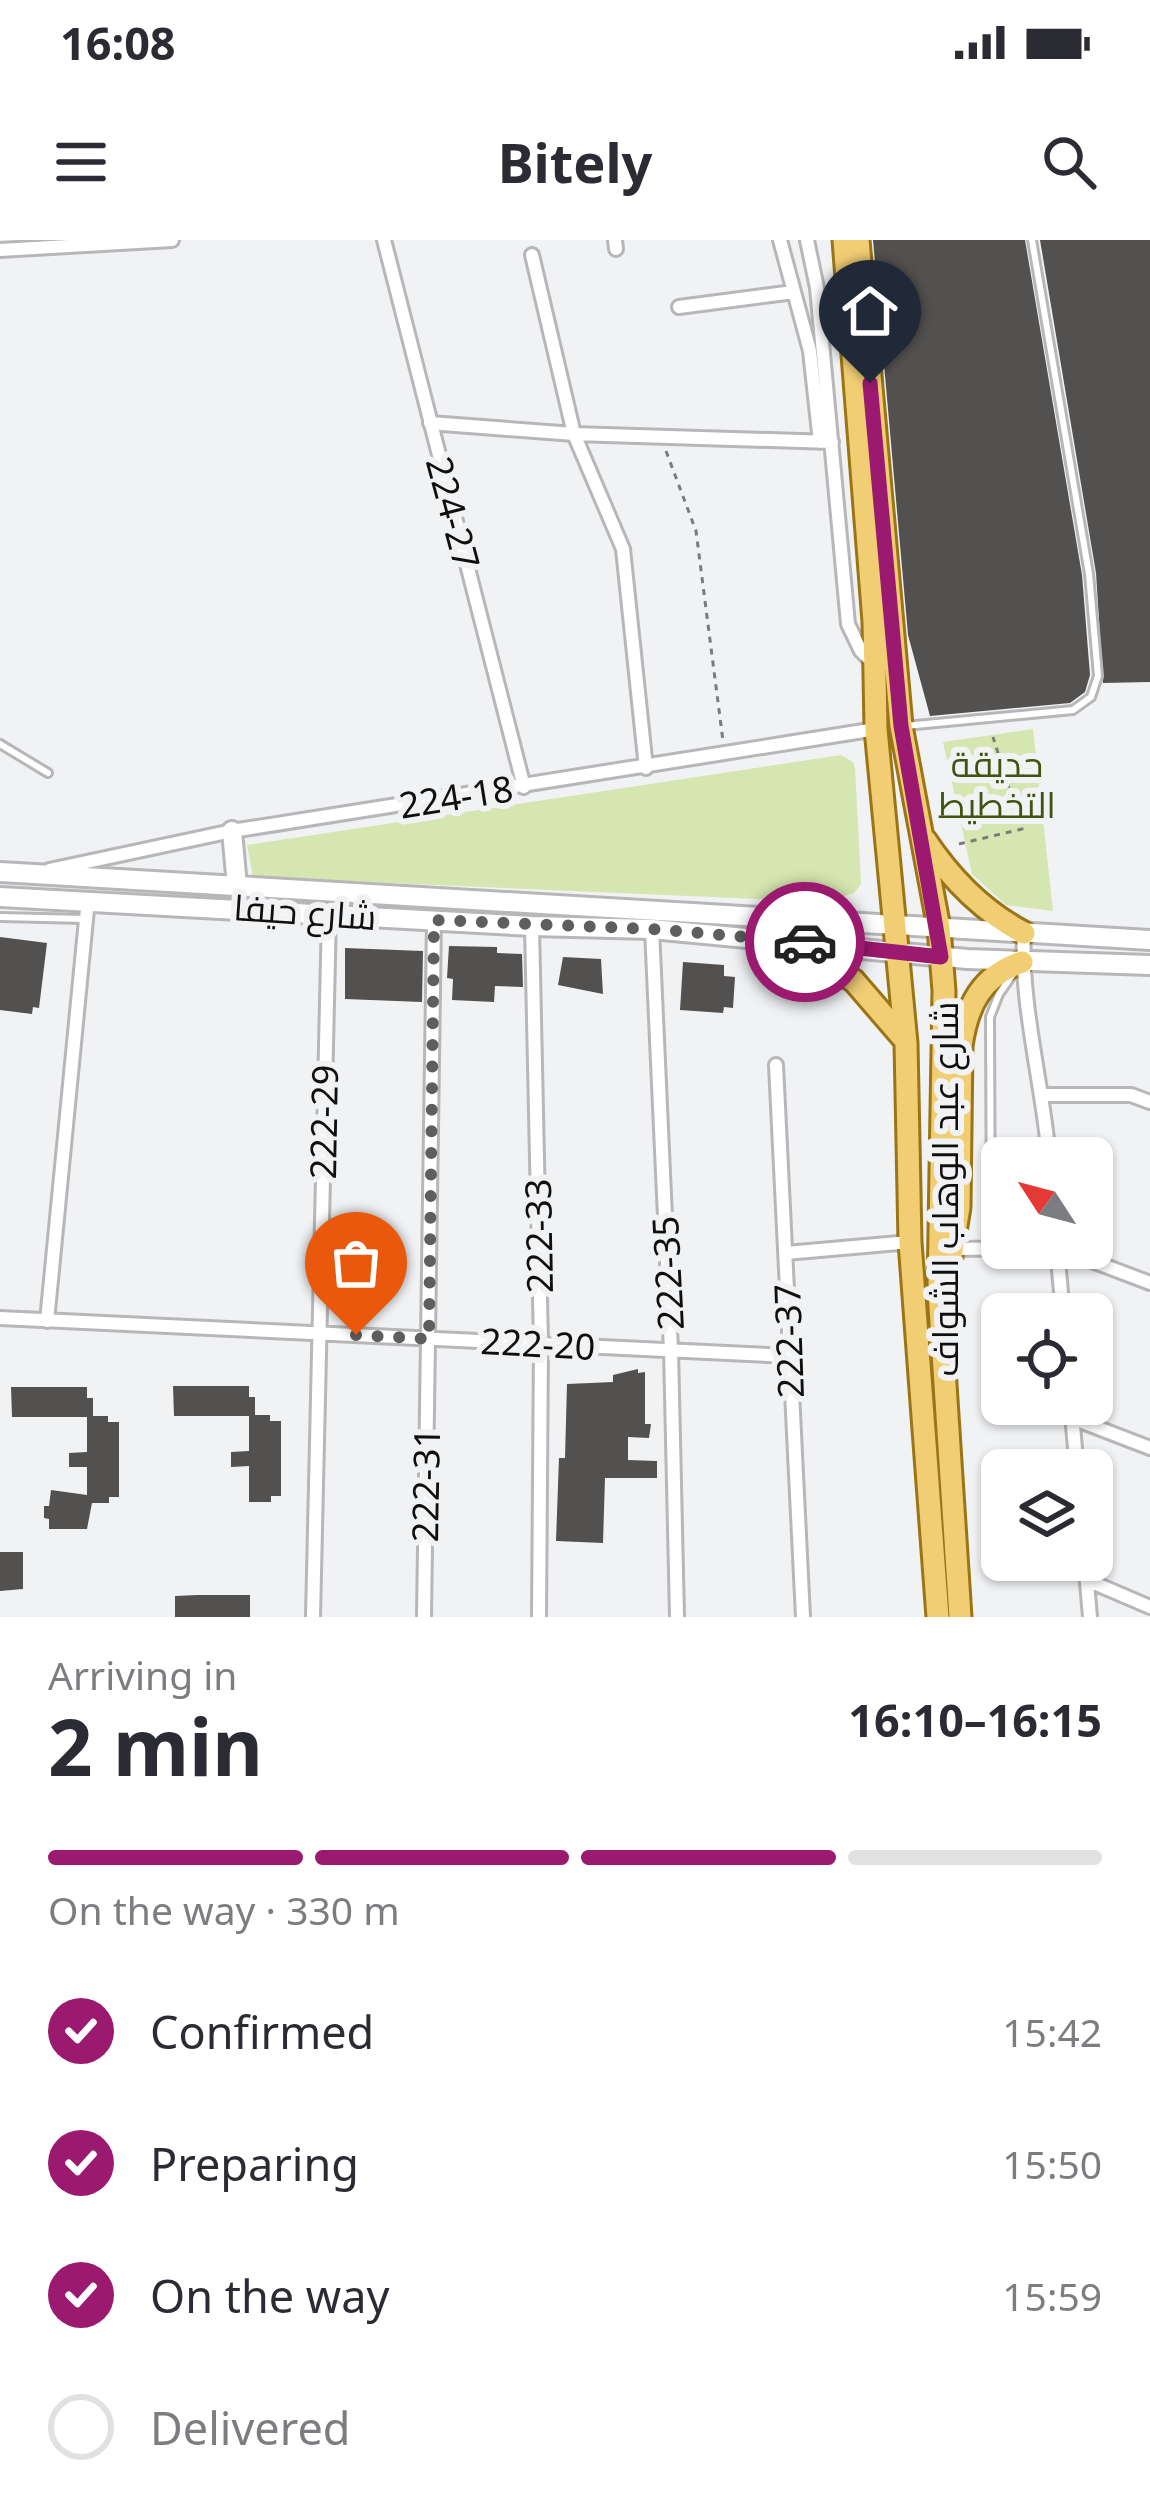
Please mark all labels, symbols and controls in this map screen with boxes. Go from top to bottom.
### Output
text: 16:08 [60,12,176,73]
text: Bitely [498,125,652,199]
icon: menu [48,129,114,195]
icon: search [1036,129,1102,195]
pin [819,260,921,383]
icon: home [837,278,903,344]
street label: 224-27 [415,451,492,575]
park label: حديقة التخطيط [938,739,1056,829]
street label: 224-18 [396,763,516,830]
street label: شارع حيفا [232,882,378,942]
courier [745,882,865,1002]
icon: car [772,909,838,975]
street label: شارع عبد الوهاب الشواف [920,1001,970,1377]
street label: 222-29 [298,1064,349,1180]
north arrow [981,1137,1113,1269]
map controls [981,1137,1113,1581]
street label: 222-33 [513,1178,564,1294]
pin [305,1212,407,1335]
street label: 222-35 [640,1215,695,1332]
icon: bag [323,1230,389,1296]
street label: 222-37 [762,1283,815,1399]
button: locate [981,1293,1113,1425]
street label: 222-20 [480,1316,597,1371]
street label: 222-31 [400,1427,451,1543]
button: layers [981,1449,1113,1581]
text: Arriving in [48,1648,237,1701]
text: 16:10–16:15 [848,1689,1102,1750]
text: 2 min [48,1693,263,1799]
text: On the way · 330 m [48,1883,400,1936]
icon: check [48,1998,114,2064]
text: Confirmed [150,2001,374,2062]
text: 15:42 [1002,2005,1102,2058]
icon: check [48,2130,114,2196]
text: Preparing [150,2133,359,2194]
text: 15:50 [1002,2137,1102,2190]
icon: check [48,2262,114,2328]
text: On the way [150,2265,389,2326]
text: 15:59 [1002,2269,1102,2322]
text: Delivered [150,2397,350,2458]

